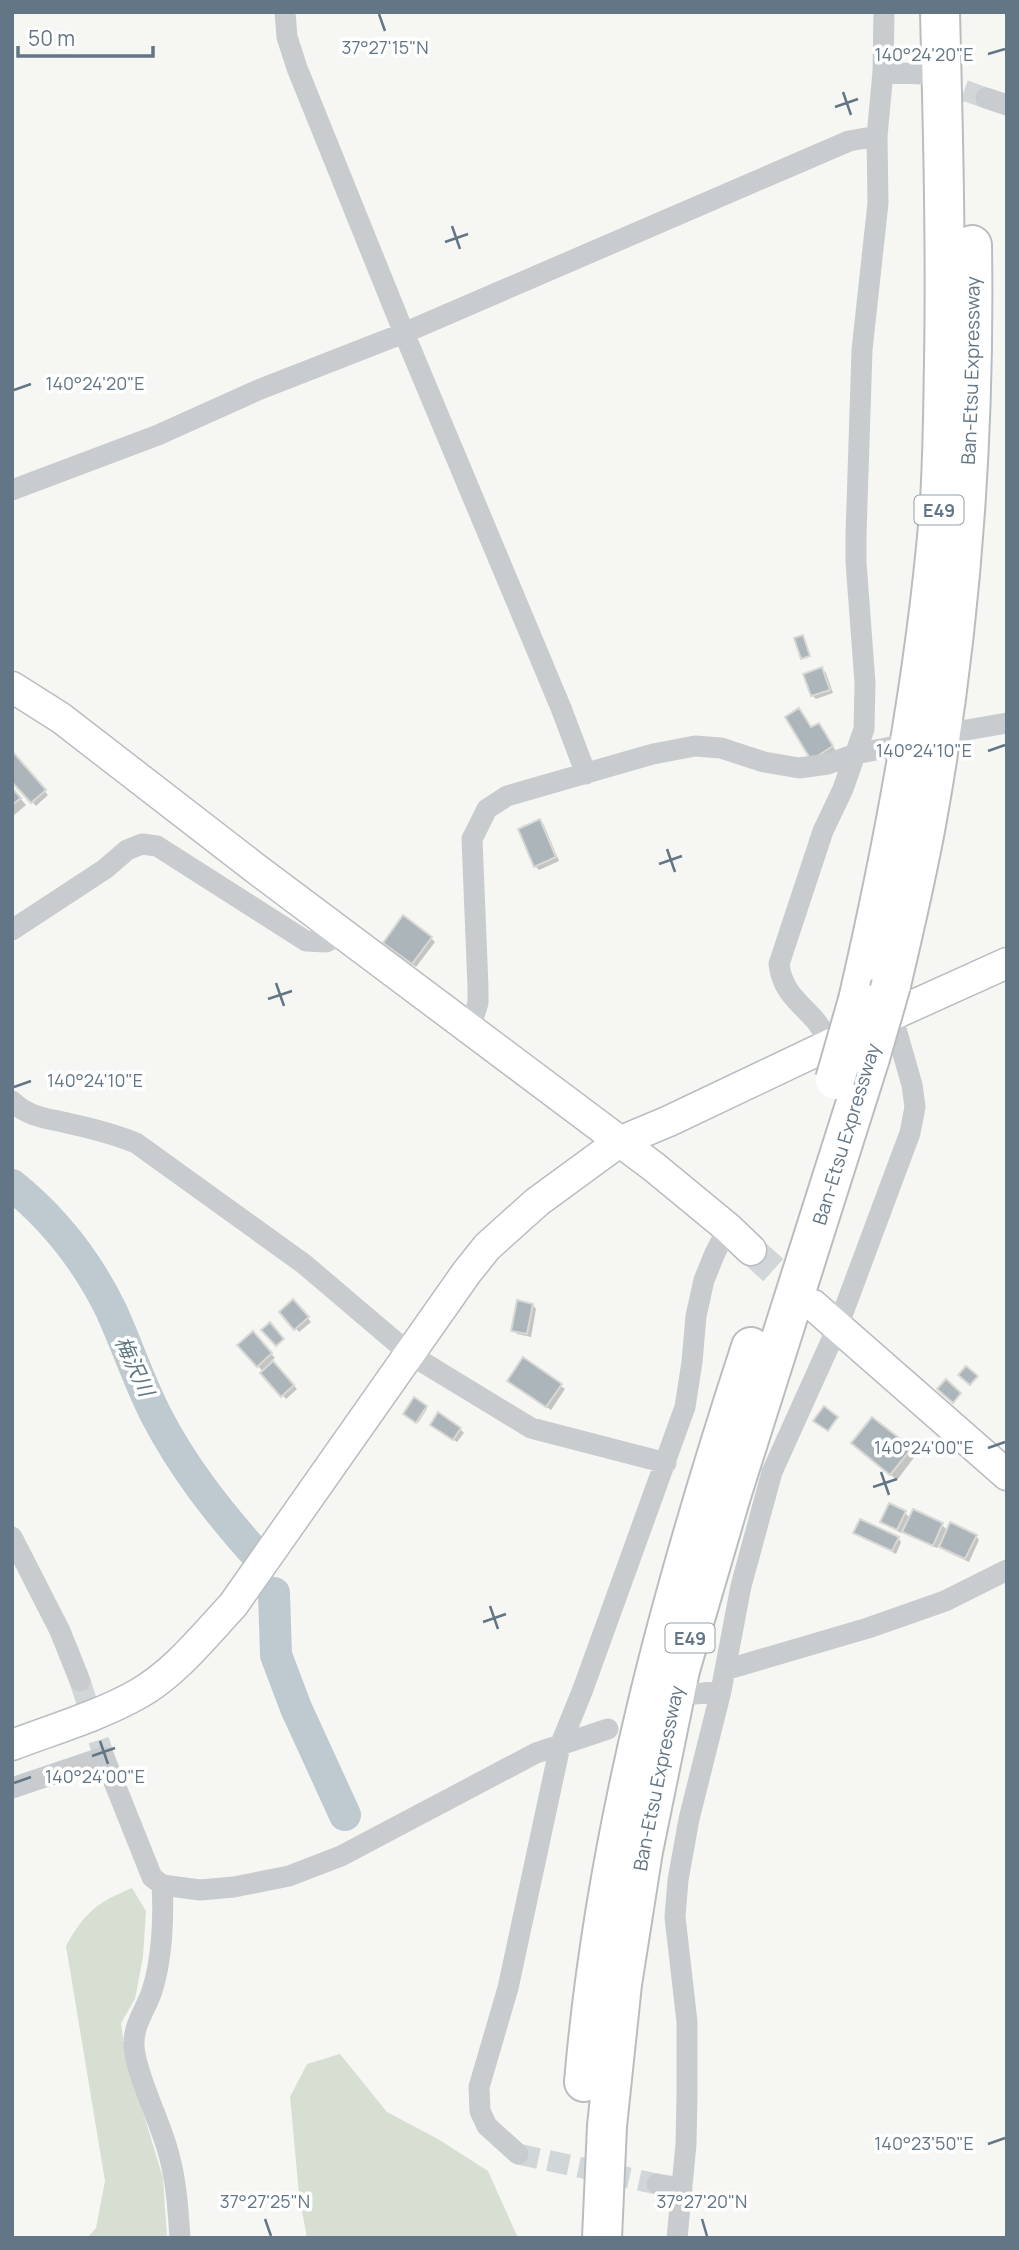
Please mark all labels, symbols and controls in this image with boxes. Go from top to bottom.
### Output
scale bar [18,14,152,58]
text: 50 m [28,24,75,52]
text: 37°27'15"N [341,35,429,59]
text: 140°24'20"E [874,42,974,66]
street label: Ban-Etsu Expressway [955,276,985,465]
text: 140°24'20"E [45,371,145,395]
road number: E49 [914,496,964,524]
text: 140°24'10"E [876,738,972,762]
street label: Ban-Etsu Expressway [806,1040,886,1228]
text: 140°24'10"E [47,1068,143,1092]
water label: 梅沢川 [109,1332,162,1402]
text: 140°24'00"E [874,1435,974,1459]
road number: E49 [666,1624,714,1652]
street label: Ban-Etsu Expressway [627,1683,690,1873]
text: 140°24'00"E [45,1764,145,1788]
text: 140°23'50"E [874,2131,974,2155]
text: 37°27'25"N [220,2189,310,2213]
text: 37°27'20"N [657,2189,747,2213]

